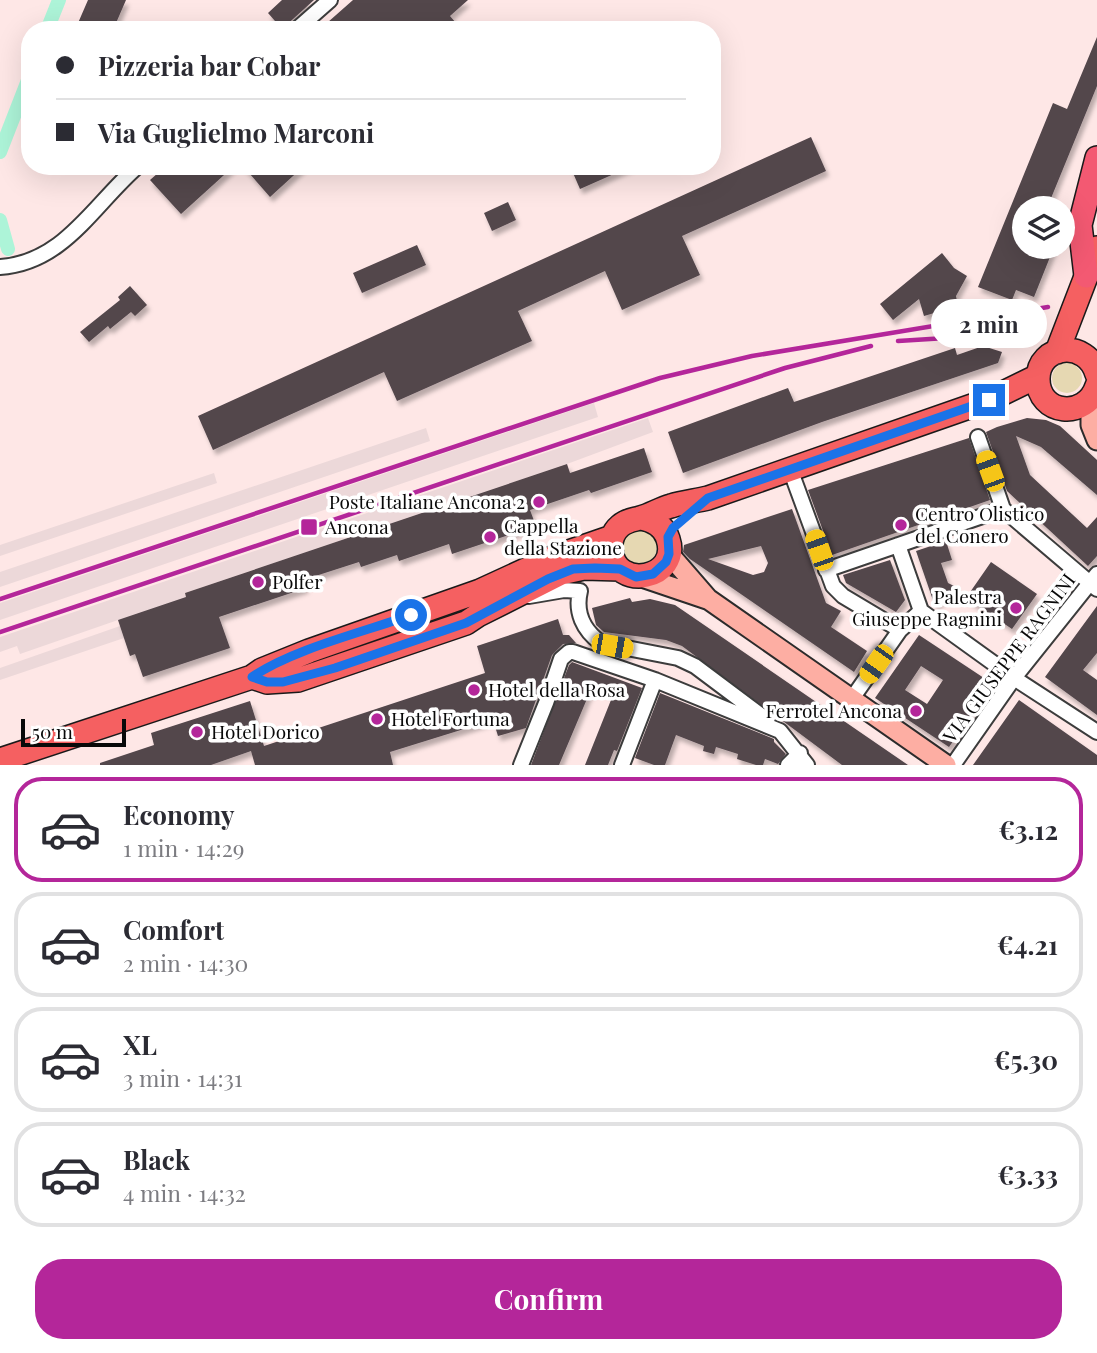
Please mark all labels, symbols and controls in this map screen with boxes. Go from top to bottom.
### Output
text: Pizzeria bar Cobar [98,48,320,83]
text: Via Guglielmo Marconi [98,115,374,150]
map controls [1012,196,1075,259]
button: layers [1012,196,1075,259]
callout: 2 min [931,298,1047,348]
text: 2 min [959,308,1019,339]
route end [973,384,1005,416]
car [973,448,1008,494]
place label: Poste Italiane Ancona 2 [329,488,525,514]
marker: Poste Italiane Ancona 2 [531,494,547,510]
place label: Centro Olistico del Conero [915,500,1044,548]
place label: Cappella della Stazione [504,512,622,560]
place label: Ancona [324,513,389,539]
marker: Ancona [299,517,319,537]
marker: Centro Olistico del Conero [893,517,909,533]
car [803,527,836,573]
marker: Cappella della Stazione [482,529,498,545]
place label: Polfer [272,568,323,594]
street label: VIA GIUSEPPE RAGNINI [935,568,1080,748]
marker: Polfer [250,574,266,590]
place label: Palestra Giuseppe Ragnini [852,583,1003,631]
route start [395,599,427,631]
marker: Palestra Giuseppe Ragnini [1008,600,1024,616]
car [590,632,635,660]
car [856,641,897,687]
place label: Hotel della Rosa [488,676,626,702]
marker: Hotel della Rosa [466,682,482,698]
place label: Ferrotel Ancona [765,697,903,723]
marker: Ferrotel Ancona [908,703,924,719]
place label: Hotel Fortuna [391,705,510,731]
marker: Hotel Fortuna [369,711,385,727]
scale bar [21,716,126,748]
text: 50 m [32,718,73,744]
place label: Hotel Dorico [211,718,320,744]
marker: Hotel Dorico [189,724,205,740]
text: Economy [123,797,234,832]
icon: car [39,798,102,861]
text: €3.12 [999,812,1058,847]
text: 1 min · 14:29 [123,832,244,863]
text: Comfort [123,912,224,947]
icon: car [39,913,102,976]
text: €4.21 [997,927,1058,962]
text: 2 min · 14:30 [123,947,248,978]
text: XL [123,1027,157,1062]
icon: car [39,1028,102,1091]
text: €5.30 [994,1042,1058,1077]
text: 3 min · 14:31 [123,1062,242,1093]
text: Black [123,1142,190,1177]
icon: car [39,1143,102,1206]
text: €3.33 [998,1157,1058,1192]
text: 4 min · 14:32 [123,1177,246,1208]
button: Confirm [35,1259,1062,1339]

